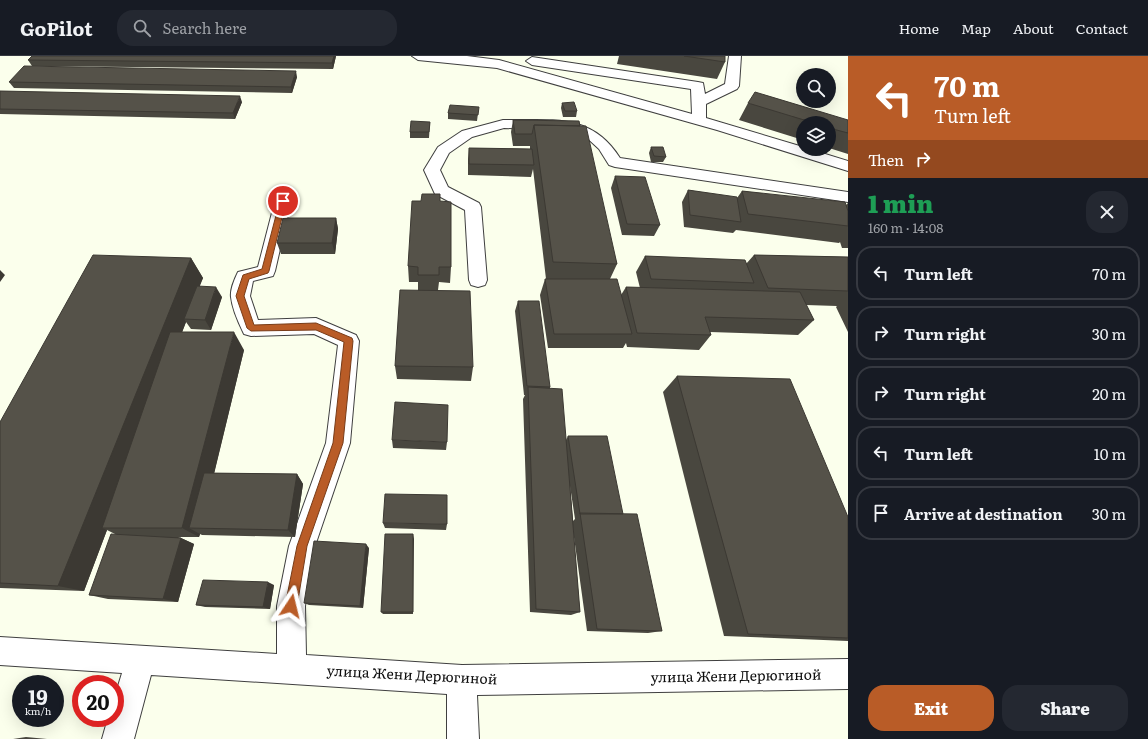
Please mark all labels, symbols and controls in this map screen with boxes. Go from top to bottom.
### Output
search box [117,10,397,46]
text: GoPilot [20,14,93,42]
text: Search here [163,16,247,39]
icon: search [131,17,153,39]
text: Home [899,18,939,38]
text: Map [961,18,991,38]
text: About [1013,18,1054,38]
text: Contact [1076,18,1128,38]
text: 70 m [934,64,1000,106]
map controls [796,68,836,156]
button: search [796,68,836,108]
icon: left [868,72,920,124]
text: Turn left [934,102,1011,129]
button: layers [796,116,836,156]
text: Then [868,148,904,171]
icon: right [912,148,934,170]
pin [266,184,300,218]
text: 1 min [868,185,933,220]
icon: arrive [272,190,294,212]
button: close [1086,191,1128,233]
text: 160 m · 14:08 [868,218,943,237]
icon: left [870,262,892,284]
text: Turn left [904,262,973,285]
text: 70 m [1092,262,1126,285]
icon: right [870,322,892,344]
text: Turn right [904,322,986,345]
text: 30 m [1092,322,1126,345]
icon: right [870,382,892,404]
text: Turn right [904,382,986,405]
text: 20 m [1092,382,1126,405]
icon: left [870,442,892,464]
text: Turn left [904,442,973,465]
text: 10 m [1094,442,1126,465]
icon: arrive [870,502,892,524]
text: Arrive at destination [904,502,1063,525]
text: 30 m [1092,502,1126,525]
position arrow [270,585,312,627]
street label: улица Жени Дерюгиной [326,660,498,688]
street label: улица Жени Дерюгиной [650,664,822,686]
speed limit sign: 20 [72,675,124,727]
text: 19 [28,681,48,711]
button: Exit [868,685,994,731]
button: Share [1002,685,1128,731]
text: km/h [25,703,51,718]

